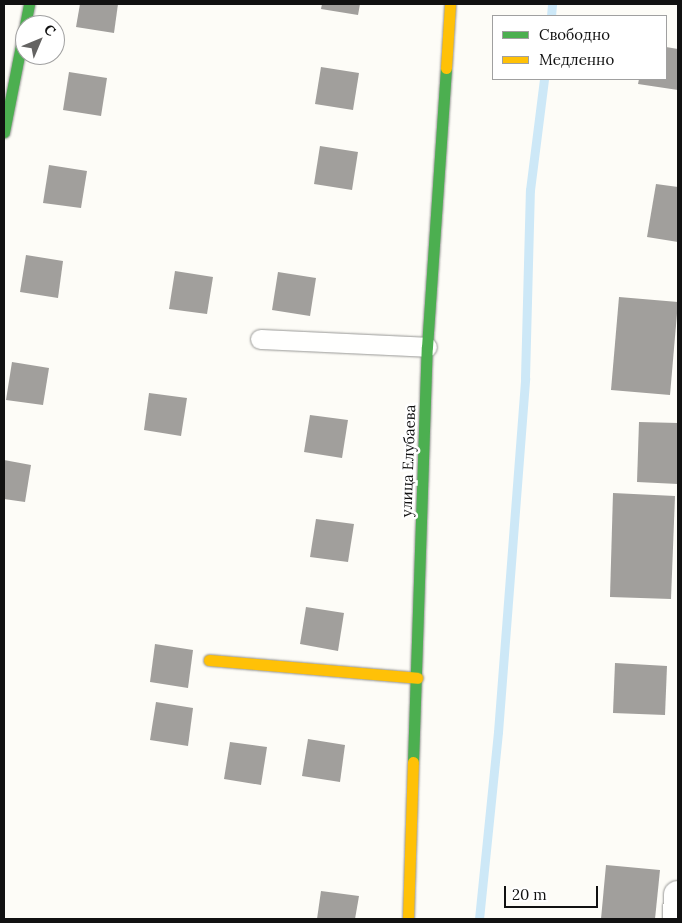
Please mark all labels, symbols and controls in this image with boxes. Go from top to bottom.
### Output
north arrow [15,15,65,65]
legend [492,15,667,80]
text: С [40,20,60,40]
text: Свободно [539,25,610,44]
text: Медленно [539,50,614,69]
street label: улица Елубаева [397,404,419,518]
scale bar [507,876,601,908]
text: 20 m [512,885,547,904]

